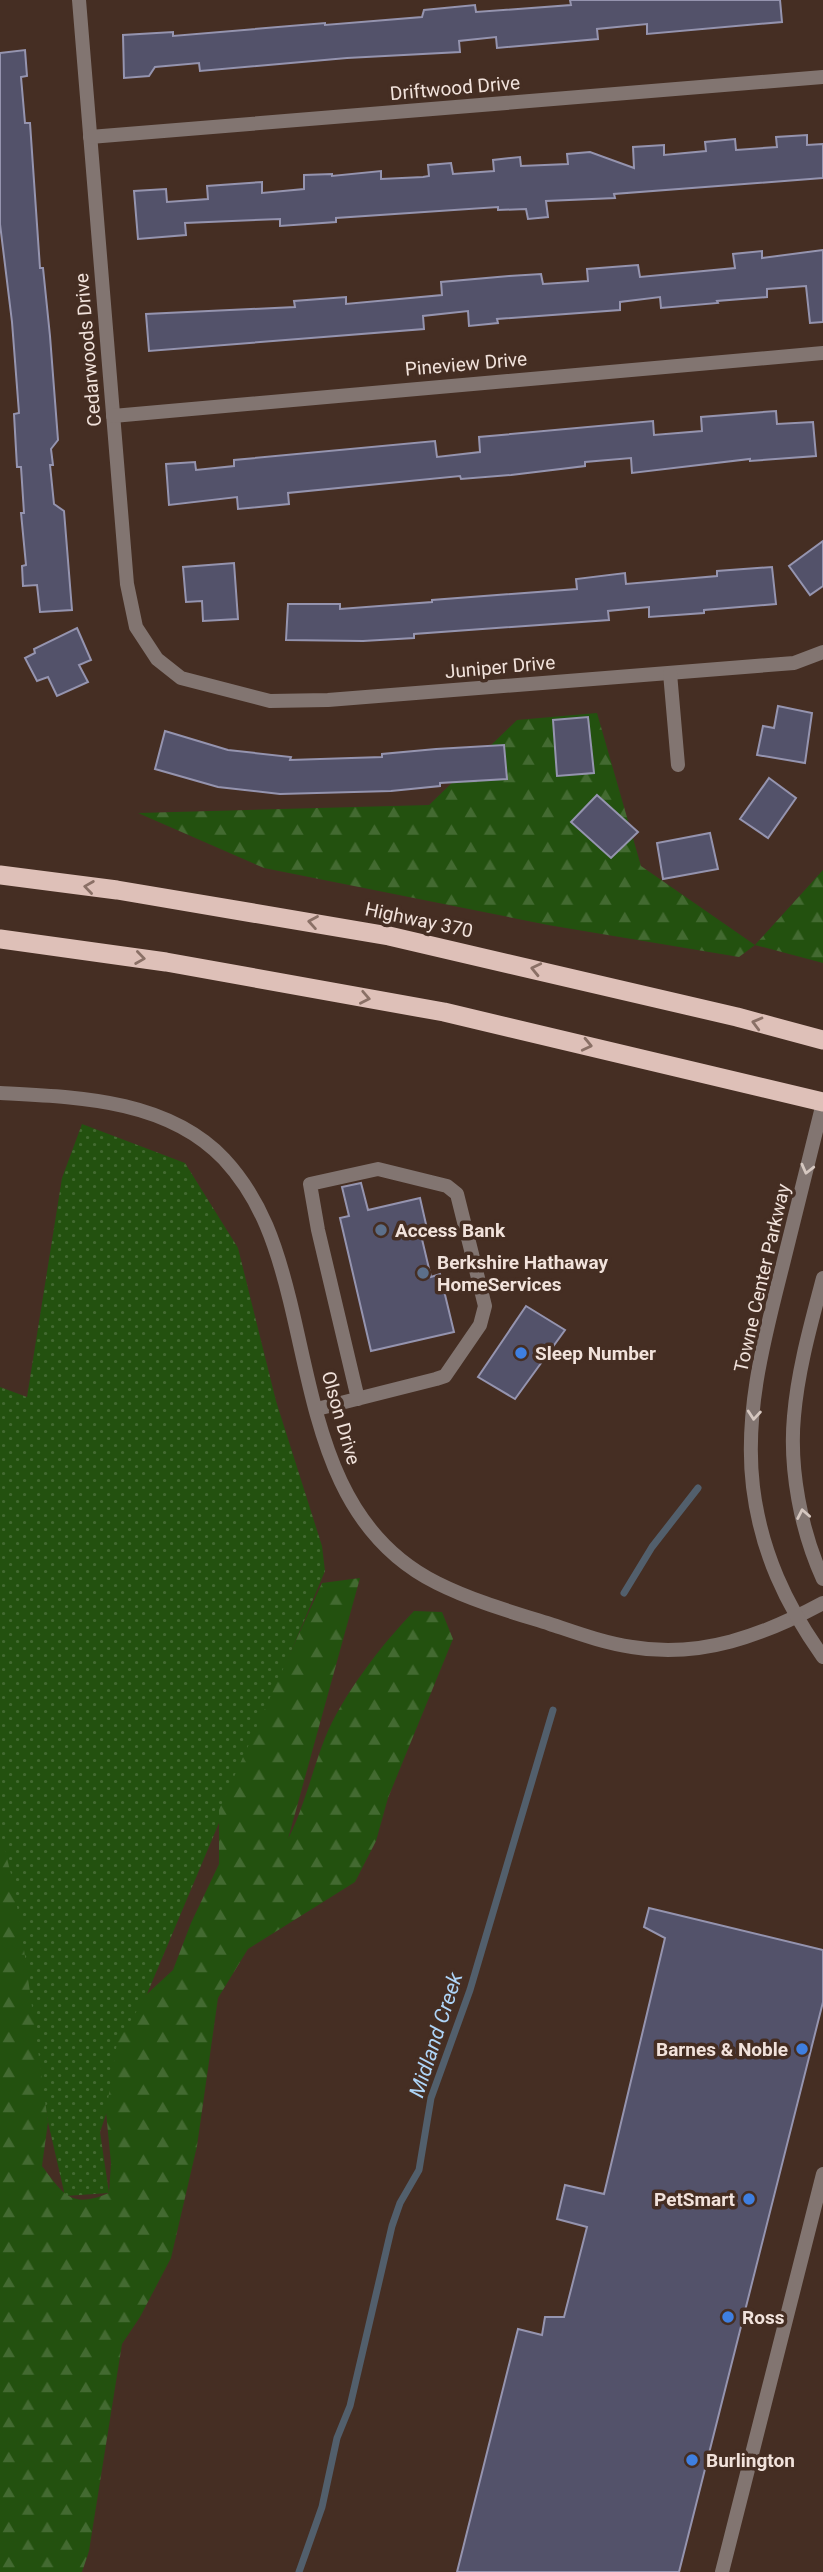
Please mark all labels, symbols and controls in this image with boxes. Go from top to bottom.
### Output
street label: Driftwood Drive [389,71,521,105]
street label: Cedarwoods Drive [70,272,106,428]
street label: Pineview Drive [404,347,528,381]
street label: Juniper Drive [444,651,556,683]
one-way arrow [83,879,94,894]
street label: Highway 370 [363,897,475,943]
one-way arrow [307,916,319,931]
one-way arrow [135,951,146,966]
one-way arrow [530,963,542,977]
one-way arrow [358,989,370,1004]
one-way arrow [751,1016,763,1031]
one-way arrow [581,1036,593,1051]
one-way arrow [801,1163,815,1175]
street label: Towne Center Parkway [729,1181,795,1375]
place label: Access Bank [395,1219,506,1242]
marker: Access Bank [373,1222,389,1238]
place label: Berkshire Hathaway HomeServices [437,1251,608,1296]
marker: Berkshire Hathaway HomeServices [415,1265,431,1281]
place label: Sleep Number [535,1342,656,1365]
marker: Sleep Number [513,1345,529,1361]
street label: Olson Drive [317,1369,365,1467]
one-way arrow [747,1410,762,1421]
one-way arrow [797,1508,812,1520]
water label: Midland Creek [404,1969,468,2101]
place label: Barnes & Noble [656,2038,788,2061]
marker: Barnes & Noble [794,2041,810,2057]
place label: PetSmart [654,2188,736,2211]
marker: PetSmart [741,2191,757,2207]
place label: Ross [742,2306,785,2329]
marker: Ross [720,2309,736,2325]
place label: Burlington [706,2449,795,2472]
marker: Burlington [684,2452,700,2468]

